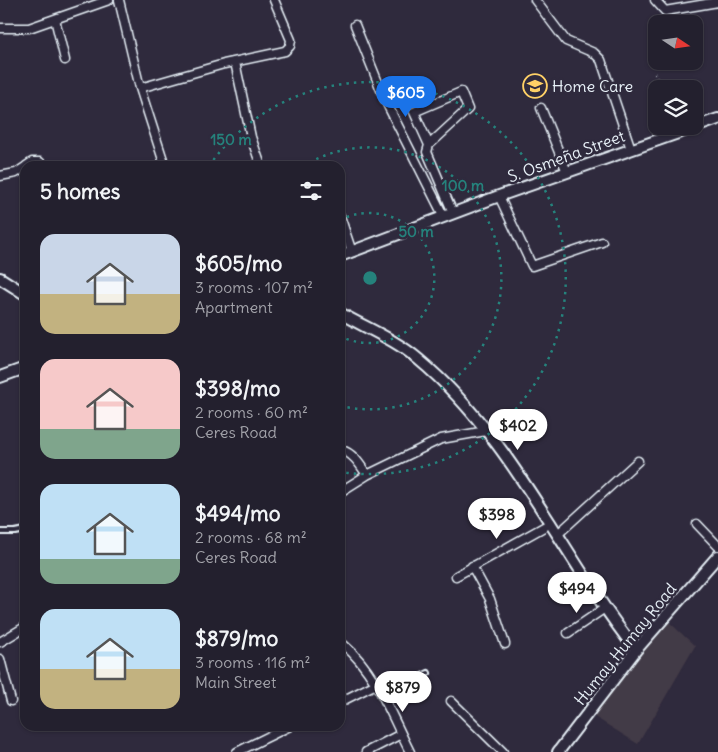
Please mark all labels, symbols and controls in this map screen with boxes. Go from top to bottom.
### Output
north arrow [648,15,702,70]
map controls [648,15,703,135]
school or university icon: Home Care [522,73,548,99]
pin: $605 [376,76,436,118]
place label: Home Care [552,76,633,96]
button: layers [648,80,703,135]
text: $605 [387,82,425,102]
street label: S. Osmeña Street [505,125,628,186]
text: 150 m [210,130,252,149]
text: 100 m [442,176,484,195]
icon: filters [297,177,325,205]
text: 5 homes [40,178,120,205]
text: 50 m [398,222,434,241]
text: $605/mo [195,250,282,277]
icon: home [80,254,140,314]
centre of rings [361,269,379,287]
text: 3 rooms · 107 m² [195,277,313,297]
text: Apartment [195,297,273,317]
text: $398/mo [195,375,280,402]
icon: home [80,379,140,439]
text: 2 rooms · 60 m² [195,402,308,422]
pin: $402 [488,408,548,451]
text: $402 [499,415,537,435]
text: Ceres Road [195,422,277,442]
pin: $398 [467,498,527,540]
text: $494/mo [195,500,281,527]
icon: home [80,504,140,564]
text: $398 [479,504,515,524]
text: 2 rooms · 68 m² [195,527,307,547]
text: Ceres Road [195,547,277,567]
pin: $494 [547,572,607,614]
text: $494 [559,578,595,598]
street label: Humay Humay Road [570,579,680,709]
text: $879/mo [195,625,278,652]
icon: home [80,629,140,689]
text: 3 rooms · 116 m² [195,652,311,672]
pin: $879 [373,670,433,713]
text: Main Street [195,672,276,692]
text: $879 [385,677,421,697]

